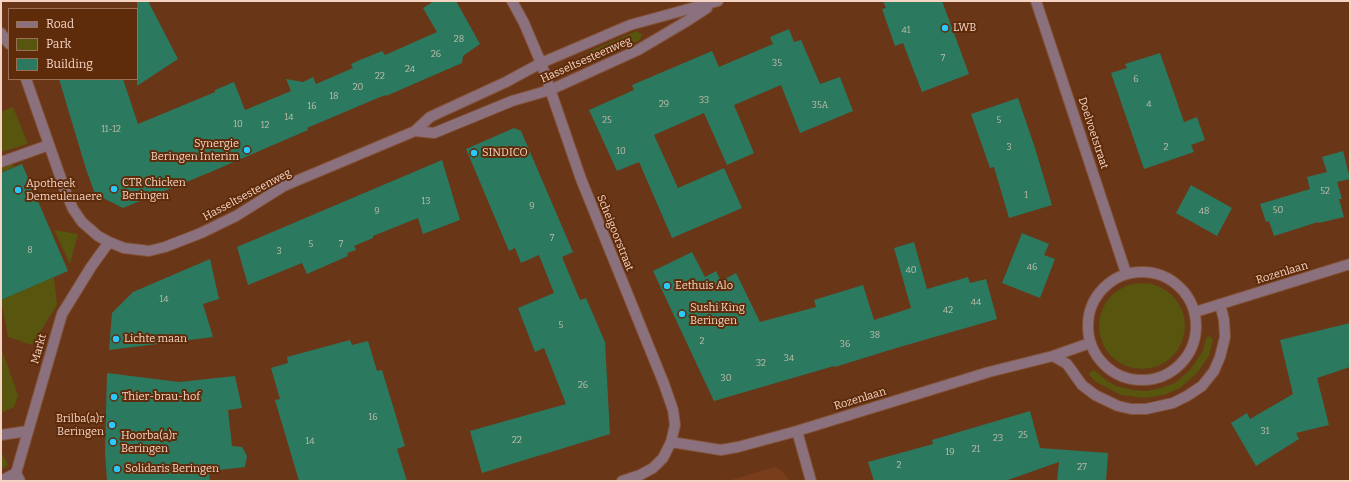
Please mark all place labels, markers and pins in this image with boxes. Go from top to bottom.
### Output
place label: LWB [953,21,976,35]
marker: LWB [940,23,950,33]
place label: Synergie Beringen Interim [151,137,239,163]
marker: Synergie Beringen Interim [242,145,252,155]
place label: SINDICO [482,146,528,160]
marker: SINDICO [469,148,479,158]
place label: CTR Chicken Beringen [122,176,186,202]
place label: Apotheek Demeulenaere [26,177,102,203]
marker: CTR Chicken Beringen [109,184,119,194]
marker: Apotheek Demeulenaere [13,185,23,195]
place label: Eethuis Alo [675,279,733,293]
marker: Eethuis Alo [662,281,672,291]
place label: Sushi King Beringen [690,301,745,327]
marker: Sushi King Beringen [677,309,687,319]
place label: Lichte maan [124,332,187,346]
marker: Lichte maan [111,334,121,344]
place label: Thier-brau-hof [122,390,200,404]
marker: Thier-brau-hof [109,392,119,402]
place label: Brilba(a)r Beringen [56,412,104,438]
marker: Brilba(a)r Beringen [107,420,117,430]
place label: Hoorba(a)r Beringen [121,429,177,455]
marker: Hoorba(a)r Beringen [108,437,118,447]
place label: Solidaris Beringen [125,462,219,476]
marker: Solidaris Beringen [112,464,122,474]

